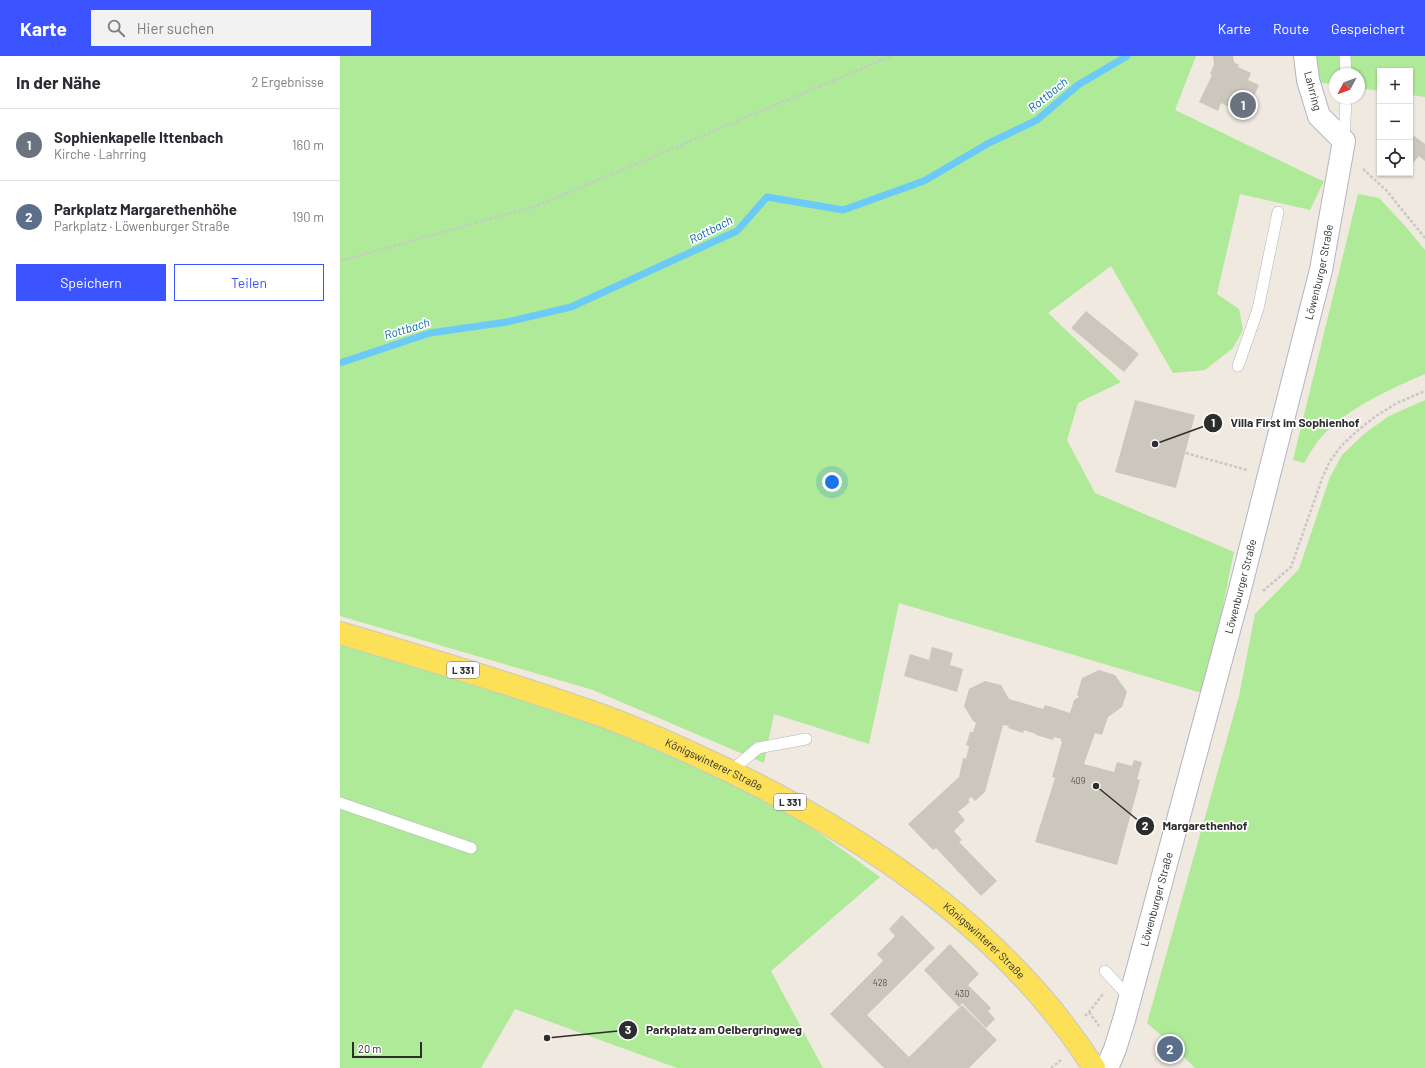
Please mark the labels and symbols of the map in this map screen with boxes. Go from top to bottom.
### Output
north arrow [1329,68,1365,104]
street label: Lahrring [1302,70,1325,112]
water label: Rottbach [1025,74,1070,114]
pin: 1 [1230,90,1256,120]
water label: Rottbach [686,212,735,246]
street label: Löwenburger Straße [1302,223,1335,321]
water label: Rottbach [382,314,431,342]
callout: Villa First im Sophienhof [1203,411,1367,435]
text: 1 [1211,415,1215,429]
text: Villa First im Sophienhof [1231,415,1360,429]
your location [822,472,842,492]
street label: Löwenburger Straße [1221,537,1259,635]
road number: L 331 [447,662,479,678]
street label: Königswinterer Straße [664,735,765,793]
house number: 409 [1071,775,1086,786]
road number: L 331 [774,794,806,810]
callout: Margarethenhof [1135,814,1256,838]
text: 2 [1142,818,1149,832]
text: Margarethenhof [1163,818,1248,832]
street label: Löwenburger Straße [1137,850,1175,948]
street label: Königswinterer Straße [941,899,1028,981]
house number: 428 [873,977,888,988]
house number: 430 [955,988,969,999]
callout: Parkplatz am Oelbergringweg [618,1018,810,1042]
text: 3 [625,1022,631,1036]
text: Parkplatz am Oelbergringweg [646,1022,802,1036]
pin: 2 [1157,1034,1183,1064]
scale bar [352,1040,422,1059]

